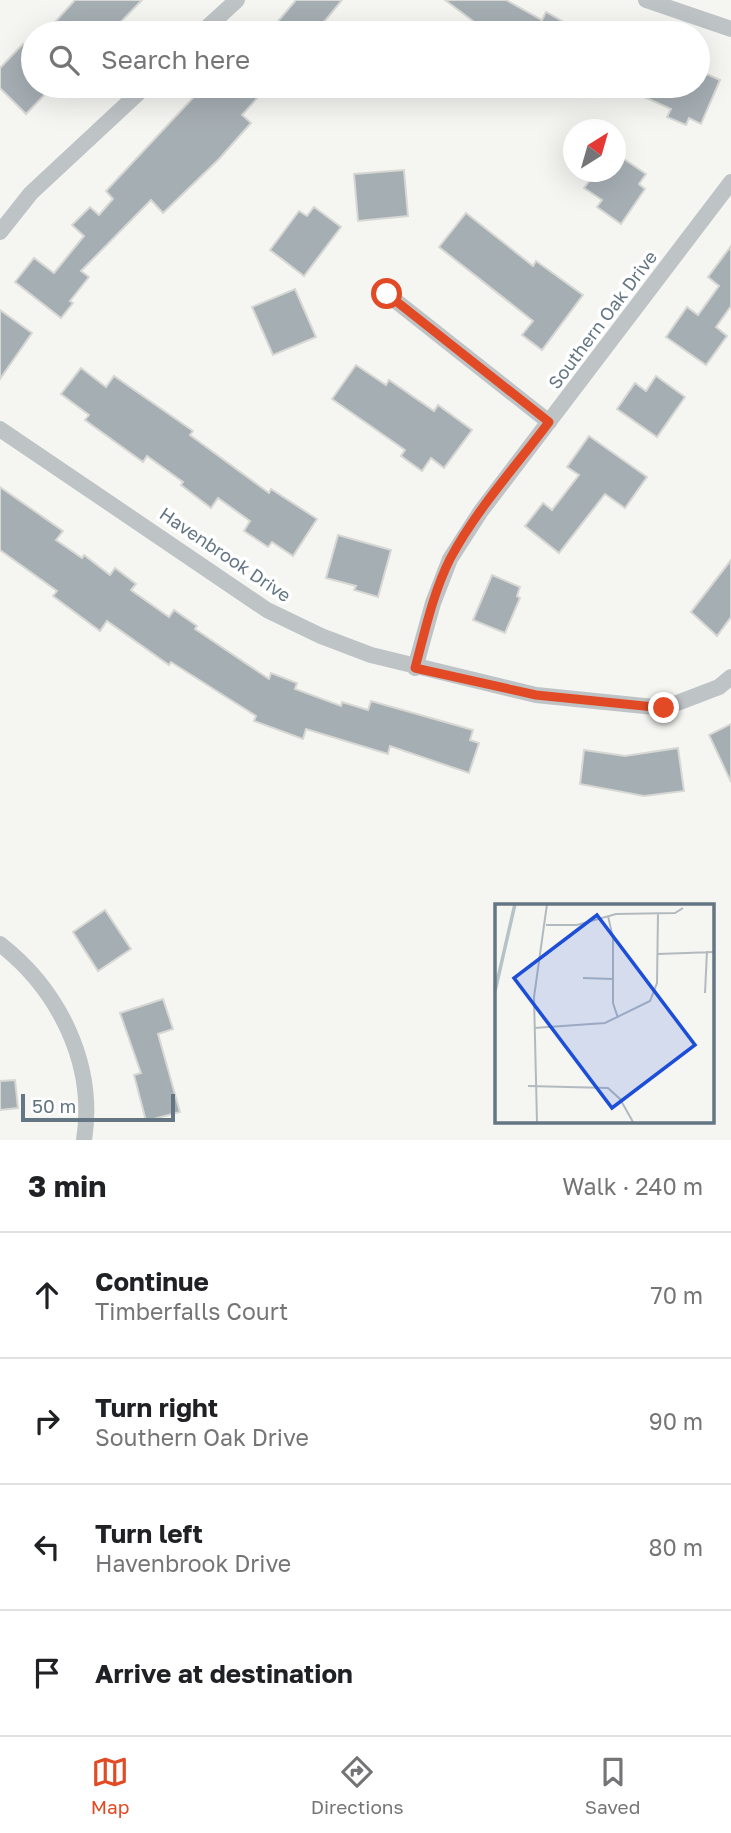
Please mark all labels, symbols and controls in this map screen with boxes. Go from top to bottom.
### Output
search box [21,21,710,98]
icon: search [45,41,83,79]
text: Search here [101,44,250,75]
north arrow [563,119,626,182]
street label: Southern Oak Drive [543,246,661,393]
route start [371,278,402,309]
street label: Havenbrook Drive [156,502,295,606]
route end [648,692,679,723]
inset map [495,904,714,1122]
scale bar [21,1091,175,1123]
text: 50 m [32,1094,76,1117]
text: 3 min [28,1168,106,1204]
text: Walk · 240 m [562,1172,703,1200]
text: Continue [95,1266,209,1297]
icon: ahead [28,1276,66,1314]
text: 70 m [650,1281,703,1309]
text: Timberfalls Court [95,1297,288,1325]
text: Turn right [95,1392,218,1423]
icon: right [28,1402,66,1440]
text: 90 m [649,1407,703,1435]
text: Southern Oak Drive [95,1423,309,1451]
text: Turn left [95,1518,203,1549]
icon: left [28,1528,66,1566]
text: 80 m [649,1533,703,1561]
text: Havenbrook Drive [95,1549,291,1577]
icon: arrive [28,1654,66,1692]
text: Arrive at destination [95,1658,353,1689]
tab: Map [91,1753,129,1818]
tab: Directions [311,1753,404,1818]
tab: Saved [585,1753,640,1818]

